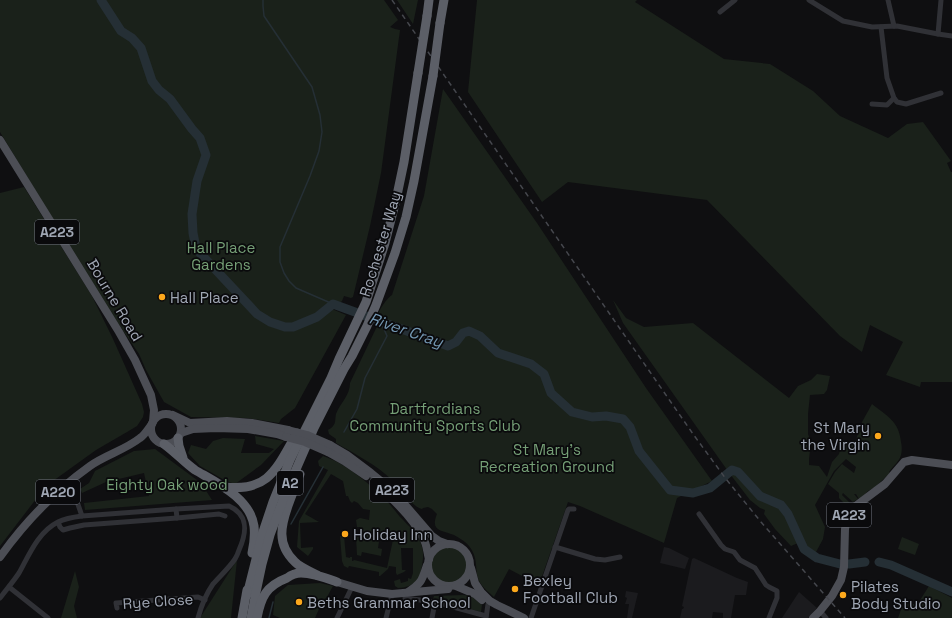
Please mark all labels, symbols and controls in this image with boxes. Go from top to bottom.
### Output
street label: Rochester Way [355,189,405,299]
road number: A223 [35,220,79,244]
park label: Hall Place Gardens [187,238,255,274]
street label: Bourne Road [83,255,147,345]
place label: Hall Place [170,288,239,307]
marker: Hall Place [157,292,167,302]
water label: River Cray [366,308,447,353]
park label: Dartfordians Community Sports Club [349,399,521,435]
place label: St Mary the Virgin [801,418,870,454]
marker: St Mary the Virgin [873,431,883,441]
park label: St Mary's Recreation Ground [479,440,615,476]
road number: A2 [277,471,303,495]
park label: Eighty Oak wood [106,475,228,494]
road number: A223 [370,478,414,502]
road number: A220 [36,480,80,504]
road number: A223 [827,503,871,527]
place label: Holiday Inn [353,525,433,544]
marker: Holiday Inn [340,529,350,539]
place label: Bexley Football Club [523,571,618,607]
place label: Pilates Body Studio [851,577,941,613]
marker: Bexley Football Club [510,584,520,594]
street label: Rye Close [122,589,194,613]
marker: Pilates Body Studio [838,590,848,600]
place label: Beths Grammar School [307,593,471,612]
marker: Beths Grammar School [294,597,304,607]

